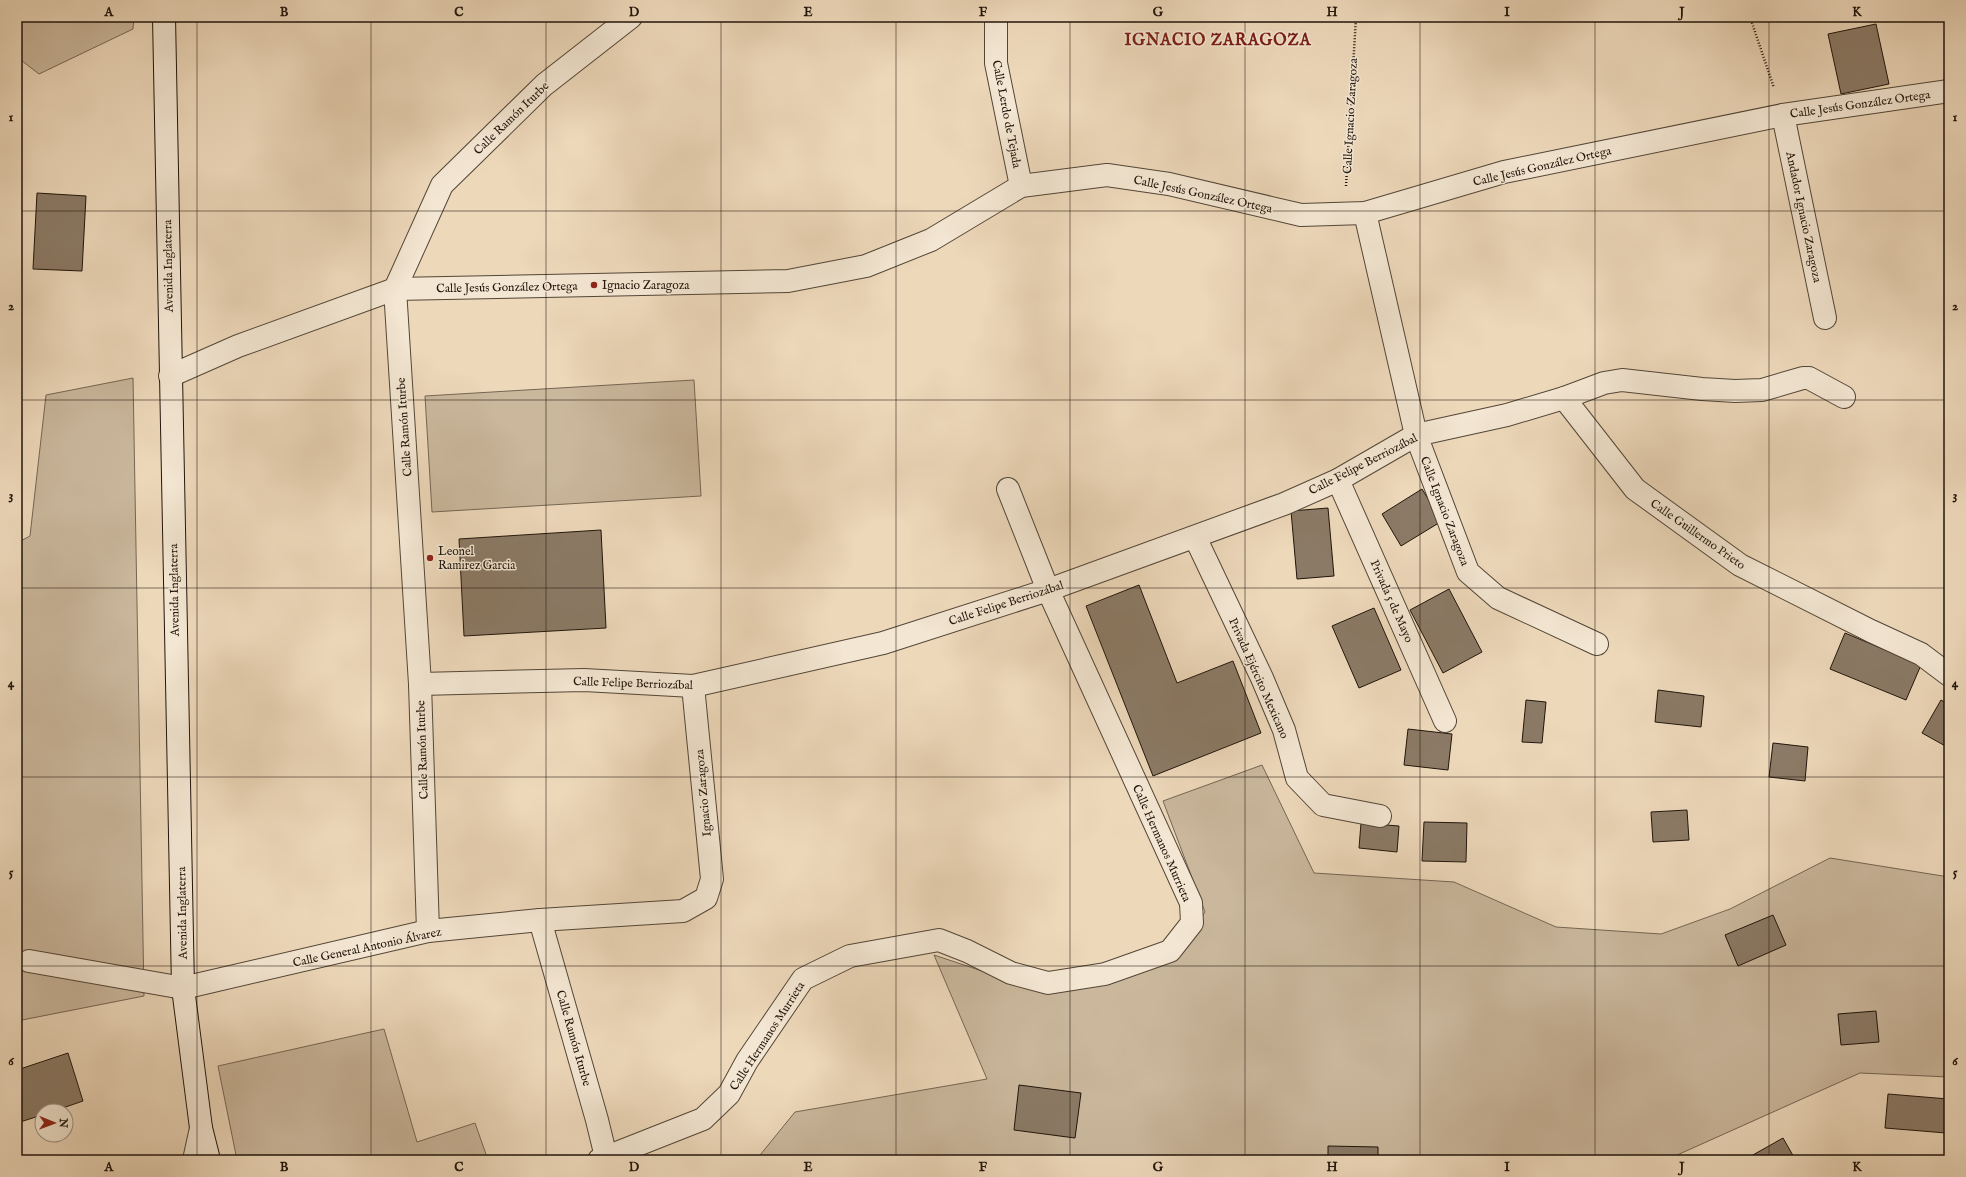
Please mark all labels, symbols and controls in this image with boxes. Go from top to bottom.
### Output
text: A [104,4,115,21]
text: B [280,4,289,21]
text: C [454,4,464,21]
text: D [629,4,640,21]
text: E [803,4,813,21]
text: F [979,4,988,21]
text: G [1153,4,1164,21]
text: H [1326,4,1338,21]
text: I [1504,4,1510,21]
text: J [1677,4,1685,21]
text: K [1852,4,1862,21]
district label: IGNACIO ZARAGOZA [1124,31,1312,51]
street label: Calle Ignacio Zaragoza [1340,57,1361,174]
street label: Calle Lerdo de Tejada [989,59,1025,170]
street label: Calle Ramón Iturbe [471,78,553,158]
street label: Calle Jesús González Ortega [1789,87,1932,123]
text: 1 [9,109,14,126]
text: 1 [1953,109,1958,126]
street label: Calle Jesús González Ortega [1471,143,1614,191]
street label: Andador Ignacio Zaragoza [1782,149,1825,285]
street label: Calle Jesús González Ortega [1132,172,1274,218]
street label: Avenida Inglaterra [160,219,177,313]
place label: Ignacio Zaragoza [602,278,690,293]
street label: Calle Jesús González Ortega [436,279,579,297]
marker: Ignacio Zaragoza [589,280,599,290]
text: 2 [8,298,14,315]
text: 2 [1952,298,1958,315]
street label: Calle Ramón Iturbe [394,377,415,477]
street label: Calle Felipe Berriozábal [1306,430,1421,499]
street label: Calle Ignacio Zaragoza [1417,454,1473,569]
text: 3 [9,487,14,504]
text: 3 [1953,487,1958,504]
street label: Calle Guillermo Prieto [1647,496,1749,573]
street label: Avenida Inglaterra [166,543,183,637]
place label: Leonel Ramirez Garcia [438,544,516,573]
marker: Leonel Ramirez Garcia [425,553,435,563]
street label: Privada 5 de Mayo [1367,557,1417,645]
street label: Calle Felipe Berriozábal [947,578,1067,630]
street label: Privada Ejército Mexicano [1225,615,1292,741]
street label: Calle Felipe Berriozábal [573,674,694,694]
text: 4 [8,675,15,692]
text: 4 [1952,675,1959,692]
street label: Calle Ramón Iturbe [413,700,432,800]
street label: Ignacio Zaragoza [692,748,715,837]
street label: Calle Hermanos Murrieta [1129,782,1195,905]
text: 5 [9,864,14,881]
text: 5 [1953,864,1958,881]
street label: Avenida Inglaterra [174,866,191,960]
street label: Calle General Antonio Álvarez [291,923,443,971]
street label: Calle Hermanos Murrieta [727,978,809,1094]
street label: Calle Ramón Iturbe [553,988,595,1088]
text: 6 [8,1053,14,1070]
text: 6 [1952,1053,1958,1070]
north arrow [34,1103,74,1143]
text: N [56,1117,70,1129]
text: A [104,1159,115,1176]
text: B [280,1159,289,1176]
text: C [454,1159,464,1176]
text: D [629,1159,640,1176]
text: E [803,1159,813,1176]
text: F [979,1159,988,1176]
text: G [1153,1159,1164,1176]
text: H [1326,1159,1338,1176]
text: I [1504,1159,1510,1176]
text: J [1677,1159,1685,1176]
text: K [1852,1159,1862,1176]

